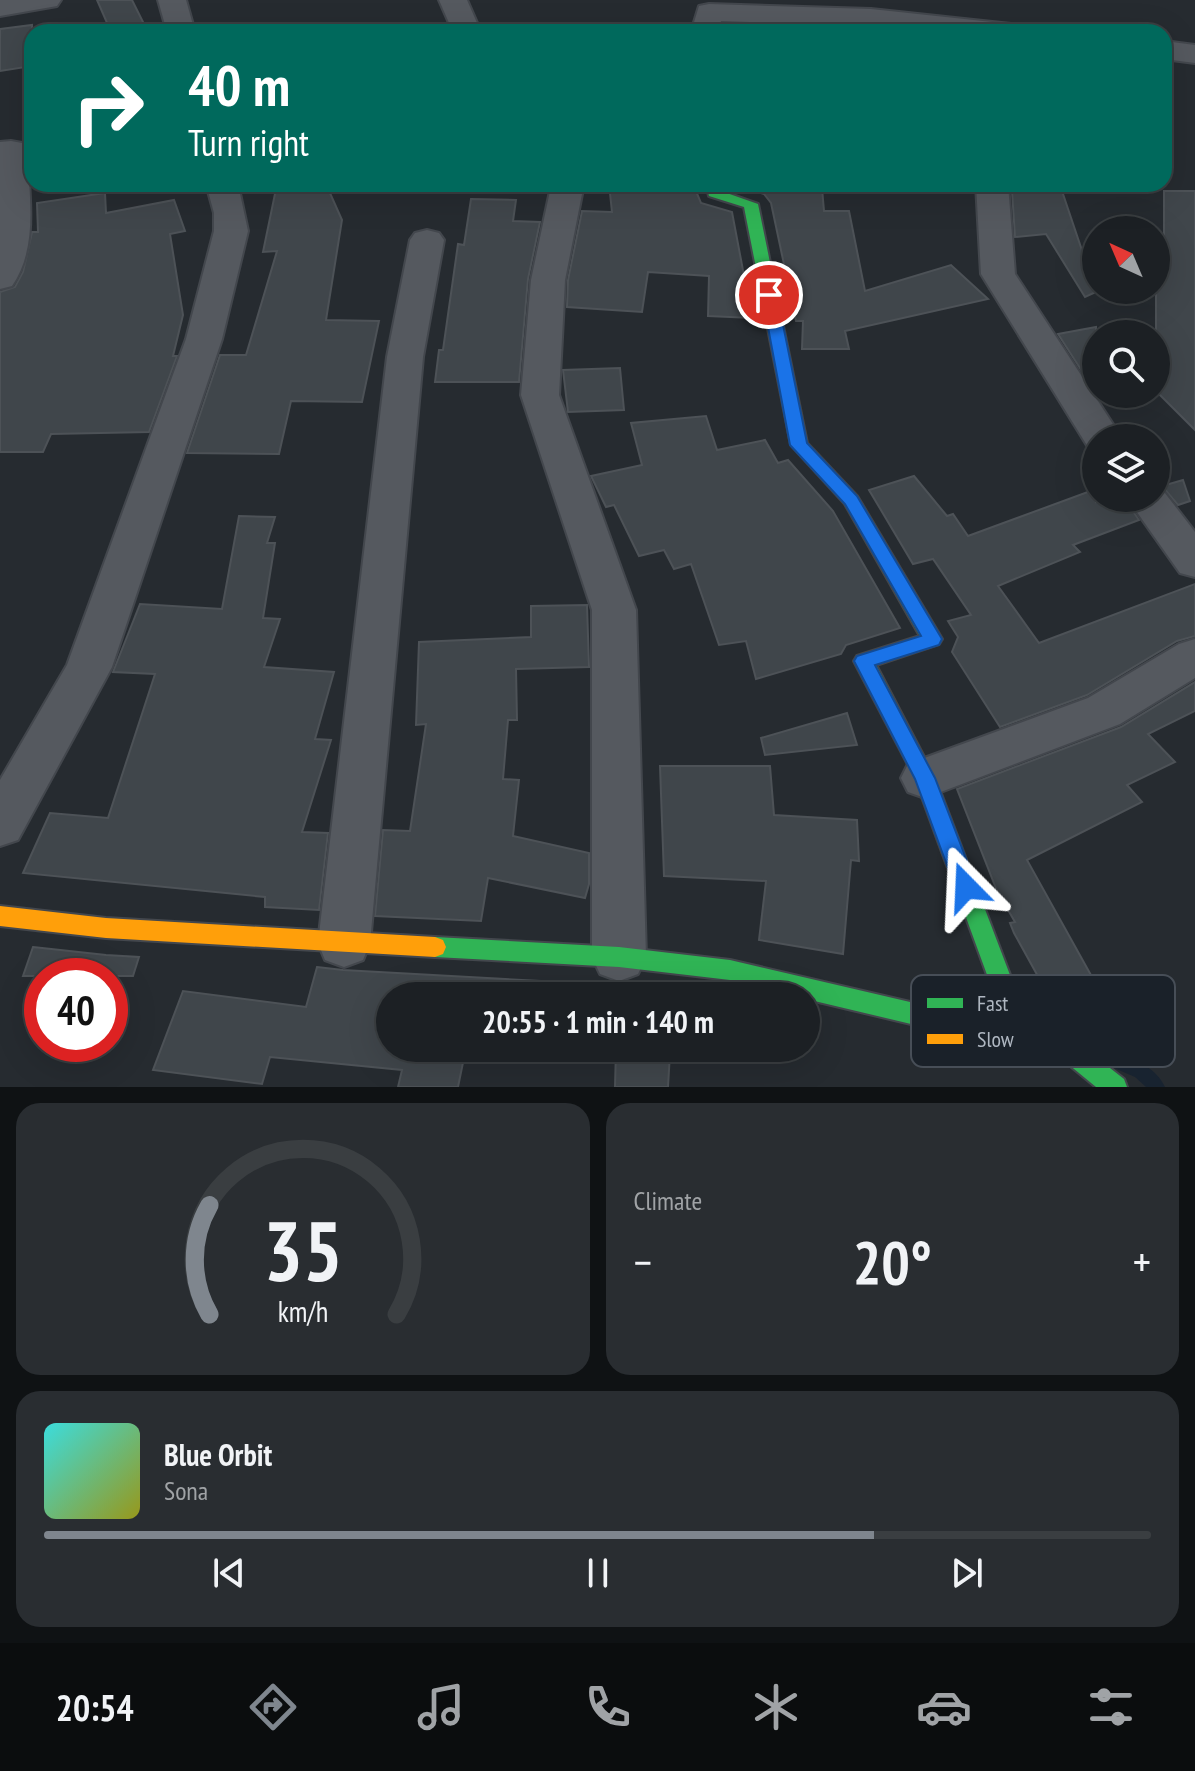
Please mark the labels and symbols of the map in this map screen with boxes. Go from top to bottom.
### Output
north arrow [1082,216,1170,304]
pin [735,261,803,329]
position arrow [924,845,1008,929]
speed limit sign: 40 [24,958,128,1062]
legend [911,975,1175,1067]
text: Fast [977,989,1008,1017]
text: Slow [977,1025,1014,1053]

